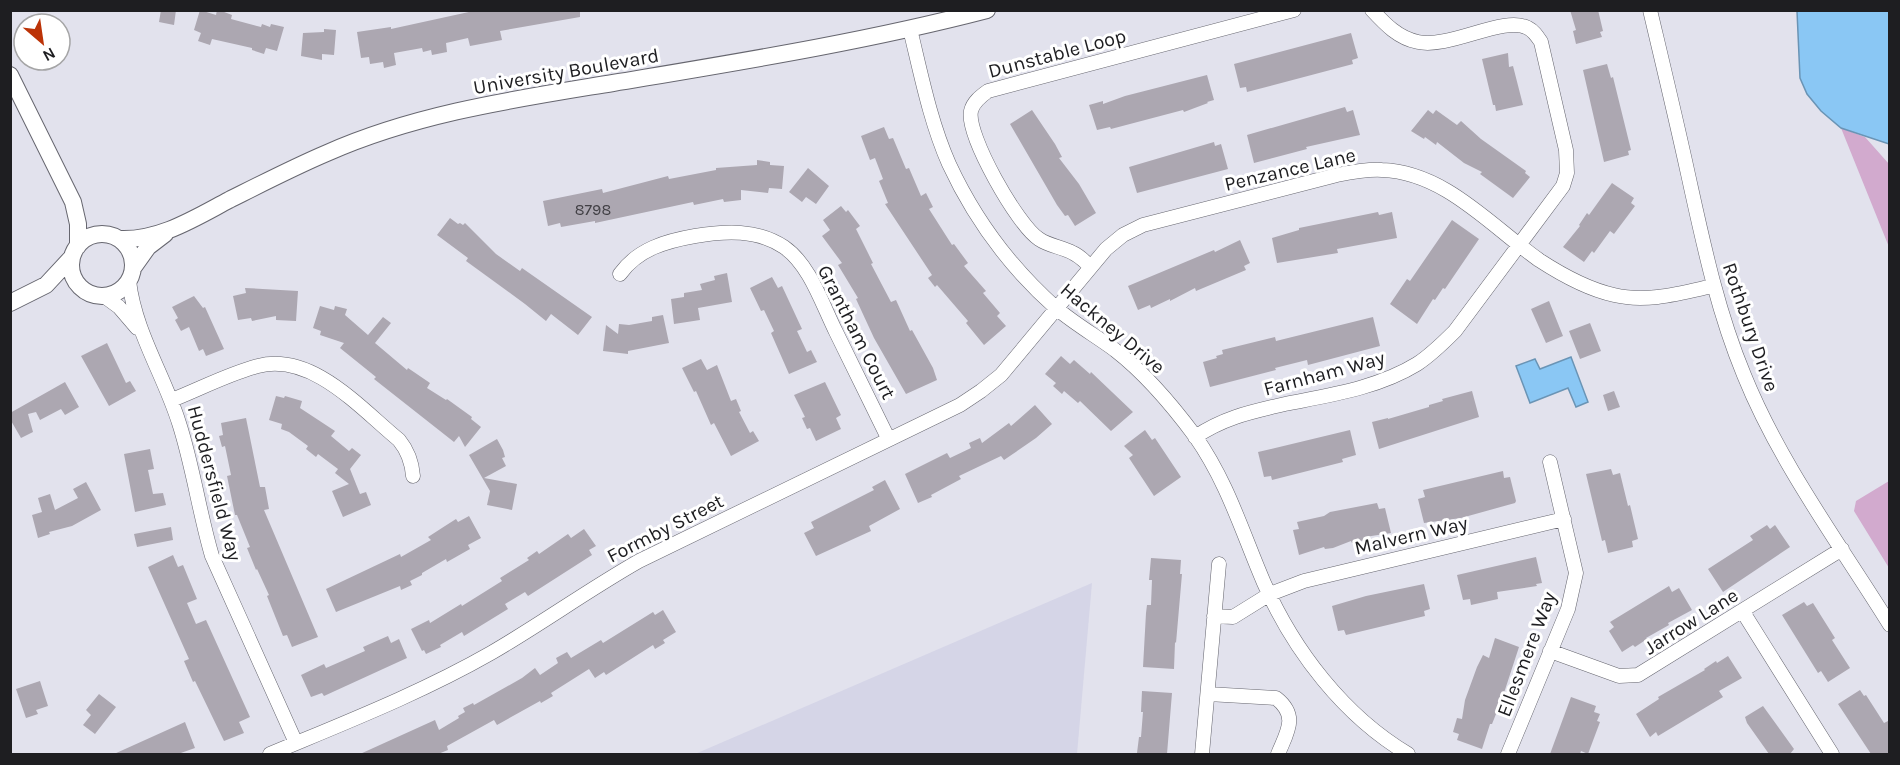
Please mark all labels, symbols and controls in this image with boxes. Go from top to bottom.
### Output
north arrow [12,12,72,72]
street label: Dunstable Loop [986,24,1129,83]
text: N [39,44,59,66]
street label: University Boulevard [471,44,661,99]
street label: Penzance Lane [1222,143,1358,196]
house number: 8798 [575,200,611,219]
street label: Rothbury Drive [1718,260,1783,395]
street label: Grantham Court [813,261,900,403]
street label: Hackney Drive [1056,278,1170,379]
street label: Farnham Way [1261,346,1387,401]
street label: Huddersfield Way [183,403,246,563]
street label: Formby Street [603,489,728,568]
street label: Malvern Way [1352,511,1470,560]
street label: Jarrow Lane [1640,583,1742,659]
street label: Ellesmere Way [1492,588,1561,720]

